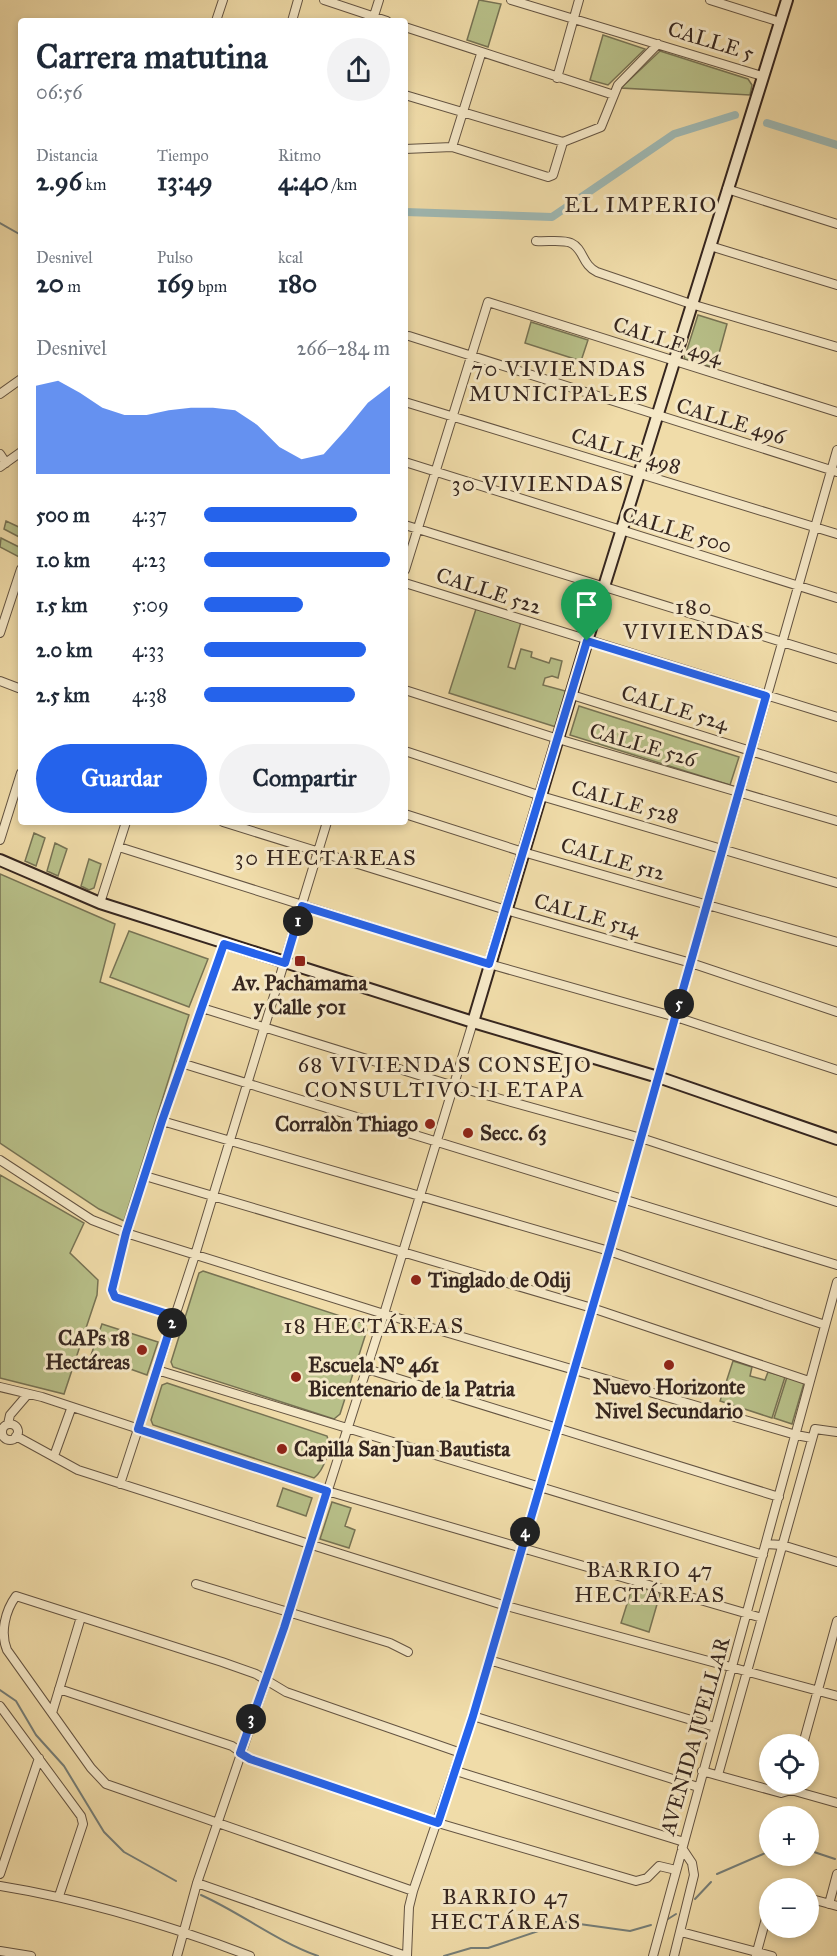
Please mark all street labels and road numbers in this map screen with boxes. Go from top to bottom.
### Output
street label: CALLE 5 [665,16,757,66]
street label: CALLE 494 [610,311,727,371]
street label: CALLE 496 [673,392,790,450]
street label: CALLE 498 [568,422,684,480]
street label: CALLE 500 [619,501,735,559]
street label: CALLE 522 [433,562,546,620]
street label: CALLE 524 [618,679,733,737]
street label: CALLE 526 [587,717,701,773]
street label: CALLE 528 [568,774,682,830]
street label: CALLE 512 [558,832,669,886]
street label: CALLE 514 [531,888,644,943]
street label: AVENIDA JUELLAR [654,1633,736,1839]

